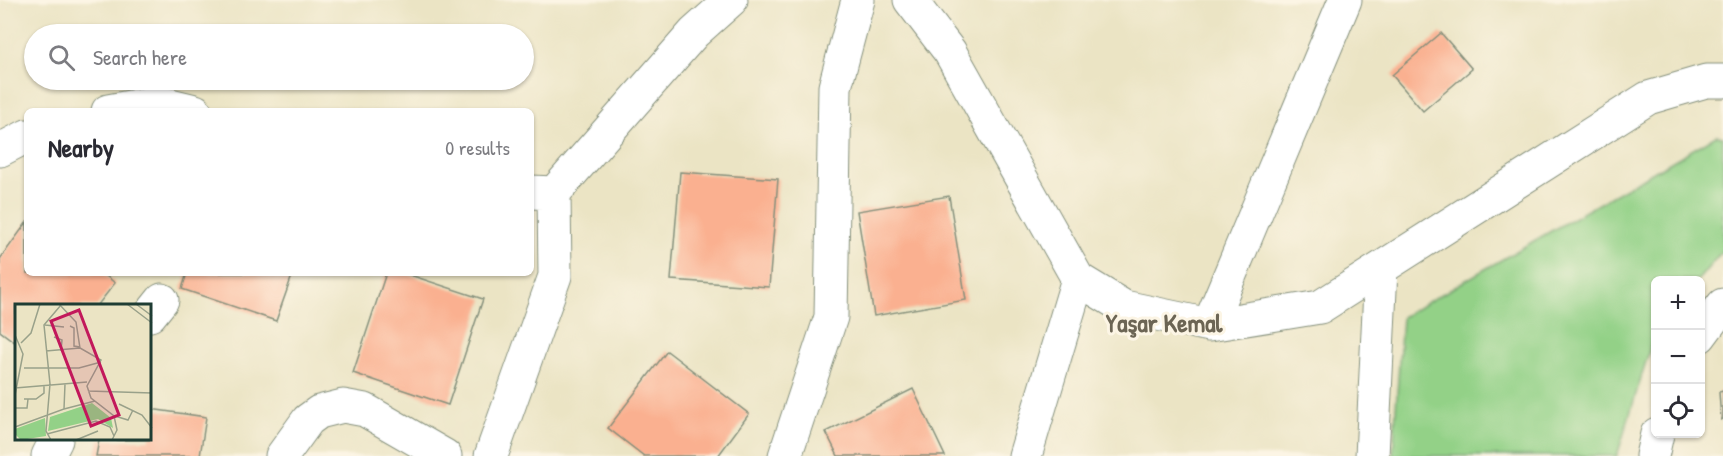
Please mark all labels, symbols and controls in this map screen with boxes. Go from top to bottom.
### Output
search box [24,24,534,90]
icon: search [45,41,78,74]
text: Search here [93,42,187,72]
text: Nearby [48,130,114,165]
text: 0 results [445,134,510,161]
map controls [1651,276,1705,438]
button: + [1651,276,1705,330]
inset map [15,304,152,441]
district label: Yaşar Kemal [1106,305,1223,340]
button: − [1651,330,1705,384]
button: locate [1651,384,1705,438]

